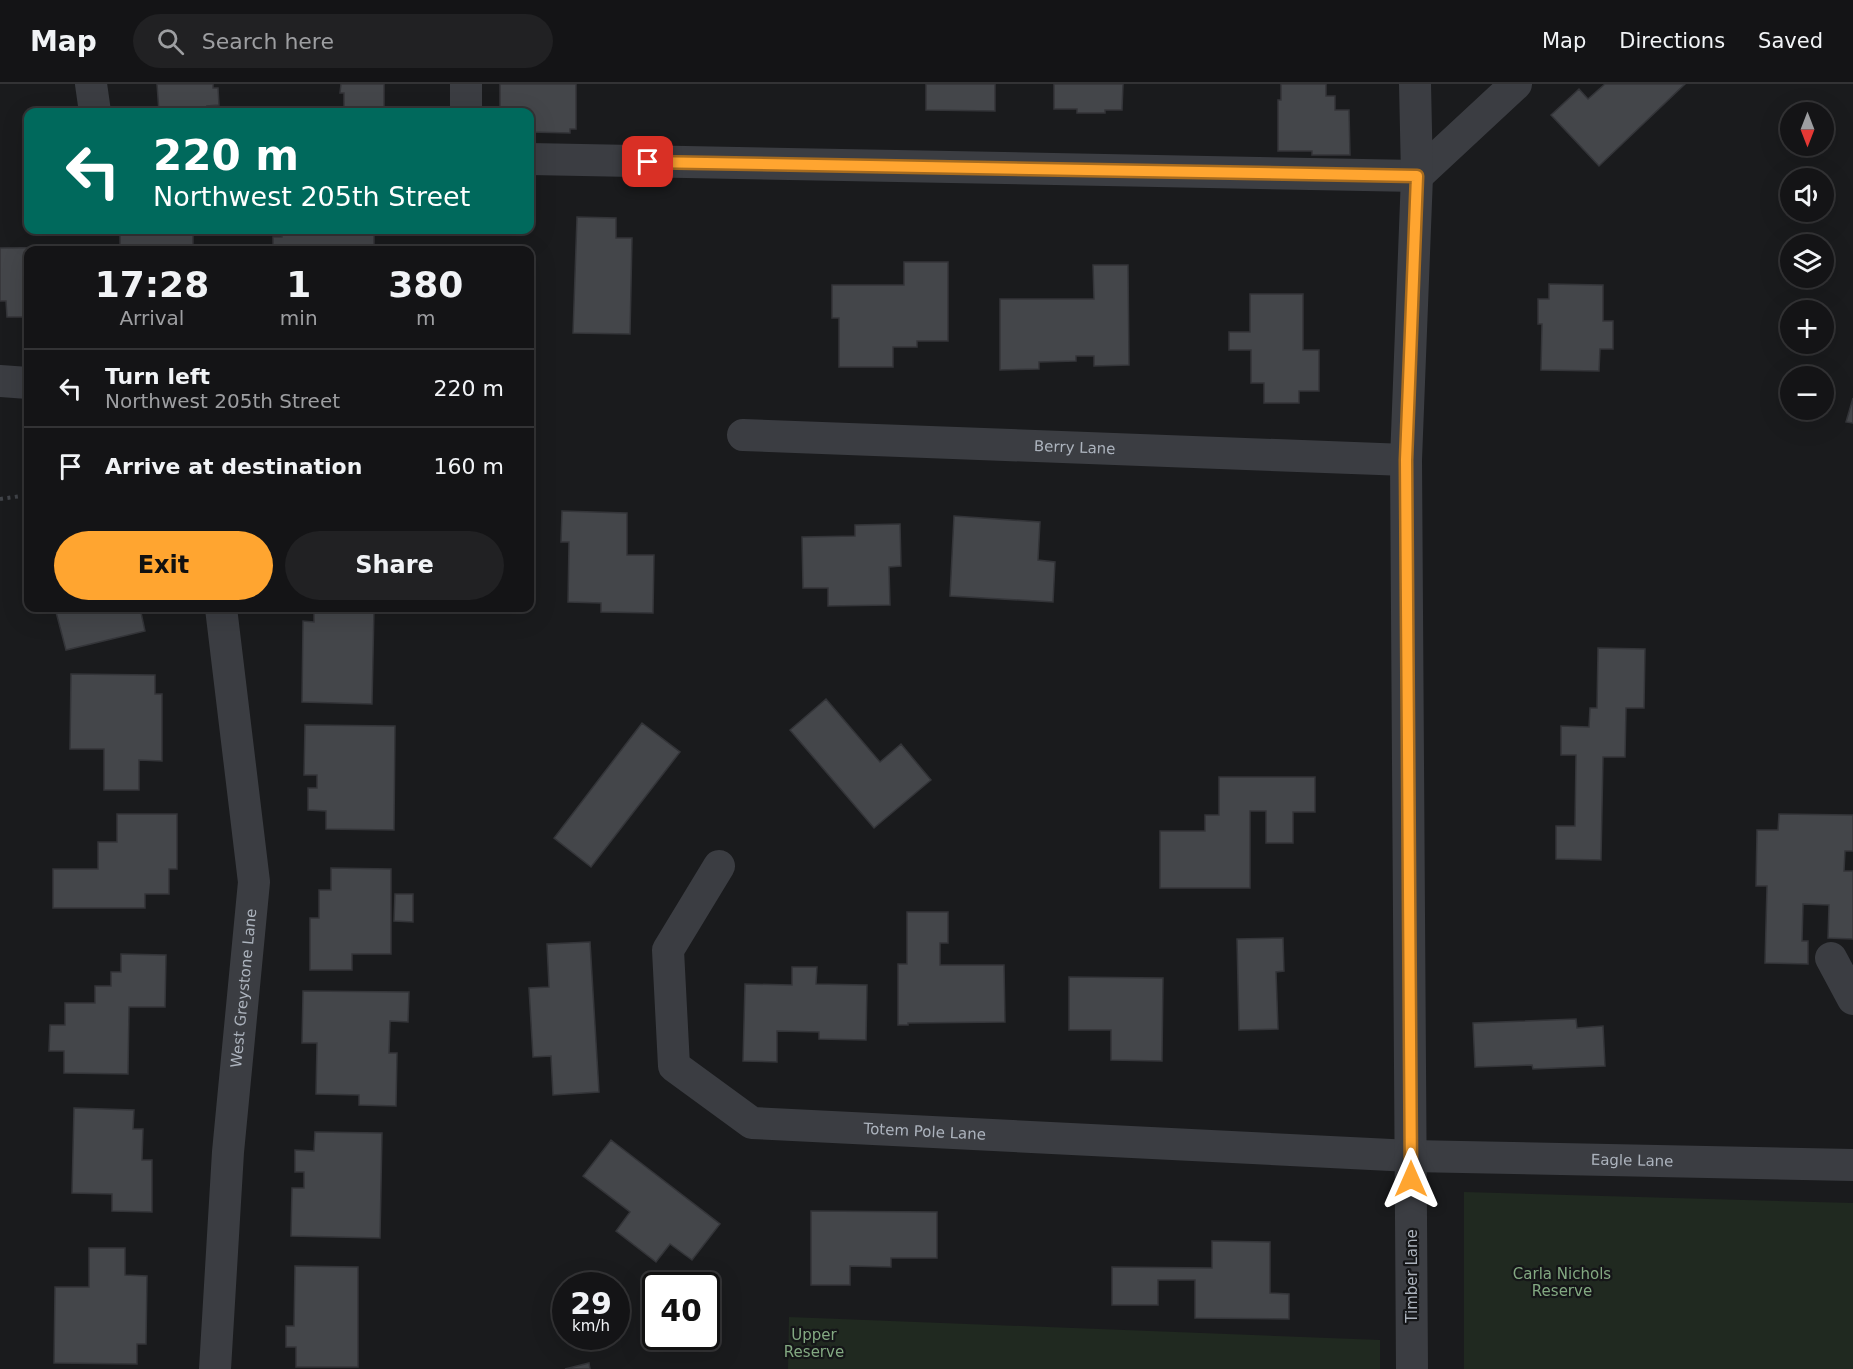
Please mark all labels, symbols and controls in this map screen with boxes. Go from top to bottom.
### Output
search box [133,14,553,68]
text: Map [30,25,97,58]
icon: search [154,25,187,58]
text: Search here [202,29,334,54]
text: Map [1542,29,1586,53]
text: Directions [1619,29,1725,53]
text: Saved [1758,29,1823,53]
north arrow [1780,102,1834,156]
map controls [1780,102,1834,420]
text: 220 m [153,131,299,180]
icon: left [54,132,132,210]
pin [622,136,673,187]
icon: arrive [631,145,664,178]
button: sound [1780,168,1834,222]
text: Northwest 205th Street [153,181,470,212]
button: layers [1780,234,1834,288]
text: 17:28 [95,264,209,305]
text: 1 [286,264,311,305]
text: 380 [388,264,463,305]
button: + [1780,300,1834,354]
text: Arrival [119,306,184,330]
text: min [280,306,318,330]
text: m [416,306,436,330]
text: Turn left [105,364,210,389]
button: − [1780,366,1834,420]
icon: left [54,372,87,405]
text: 220 m [434,376,504,401]
text: Northwest 205th Street [105,389,340,413]
street label: Berry Lane [1034,437,1116,458]
icon: arrive [54,450,87,483]
text: Arrive at destination [105,454,362,479]
text: 160 m [434,454,504,479]
button: Exit [54,531,273,600]
button: Share [285,531,504,600]
street label: West Greystone Lane [227,908,260,1069]
street label: Totem Pole Lane [862,1120,986,1144]
position arrow [1379,1147,1443,1211]
street label: Eagle Lane [1591,1151,1674,1170]
street label: Timber Lane [1403,1229,1421,1324]
park label: Carla Nichols Reserve [1513,1265,1611,1300]
speed limit sign: 40 [642,1272,720,1350]
text: 29 [570,1286,612,1321]
text: km/h [572,1317,610,1335]
park label: Upper Reserve [784,1326,844,1361]

